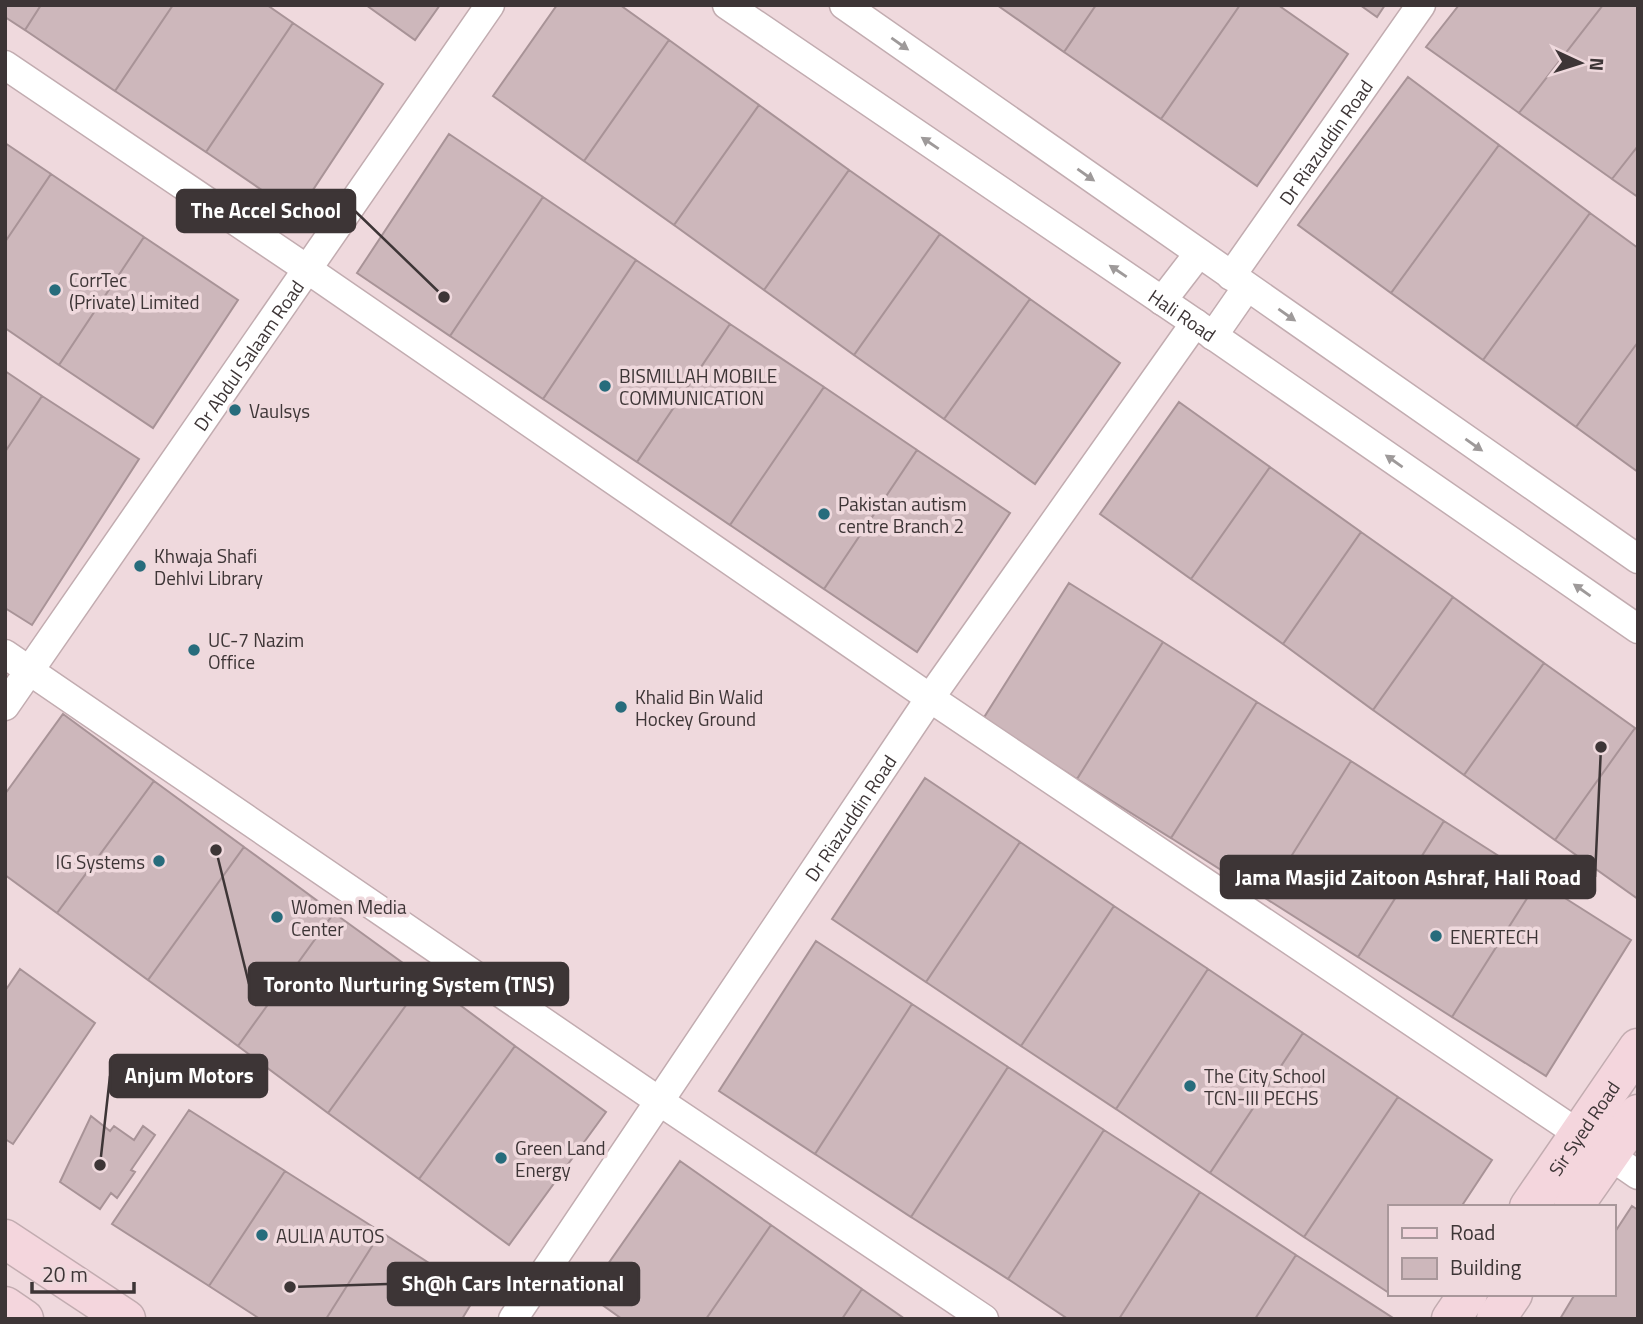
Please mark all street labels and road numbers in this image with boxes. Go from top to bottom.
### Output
street label: Dr Riazuddin Road [1271,73,1379,210]
street label: Dr Abdul Salaam Road [185,274,310,436]
street label: Hali Road [1143,281,1222,348]
street label: Dr Riazuddin Road [797,748,903,887]
street label: Sir Syed Road [1540,1074,1626,1181]

